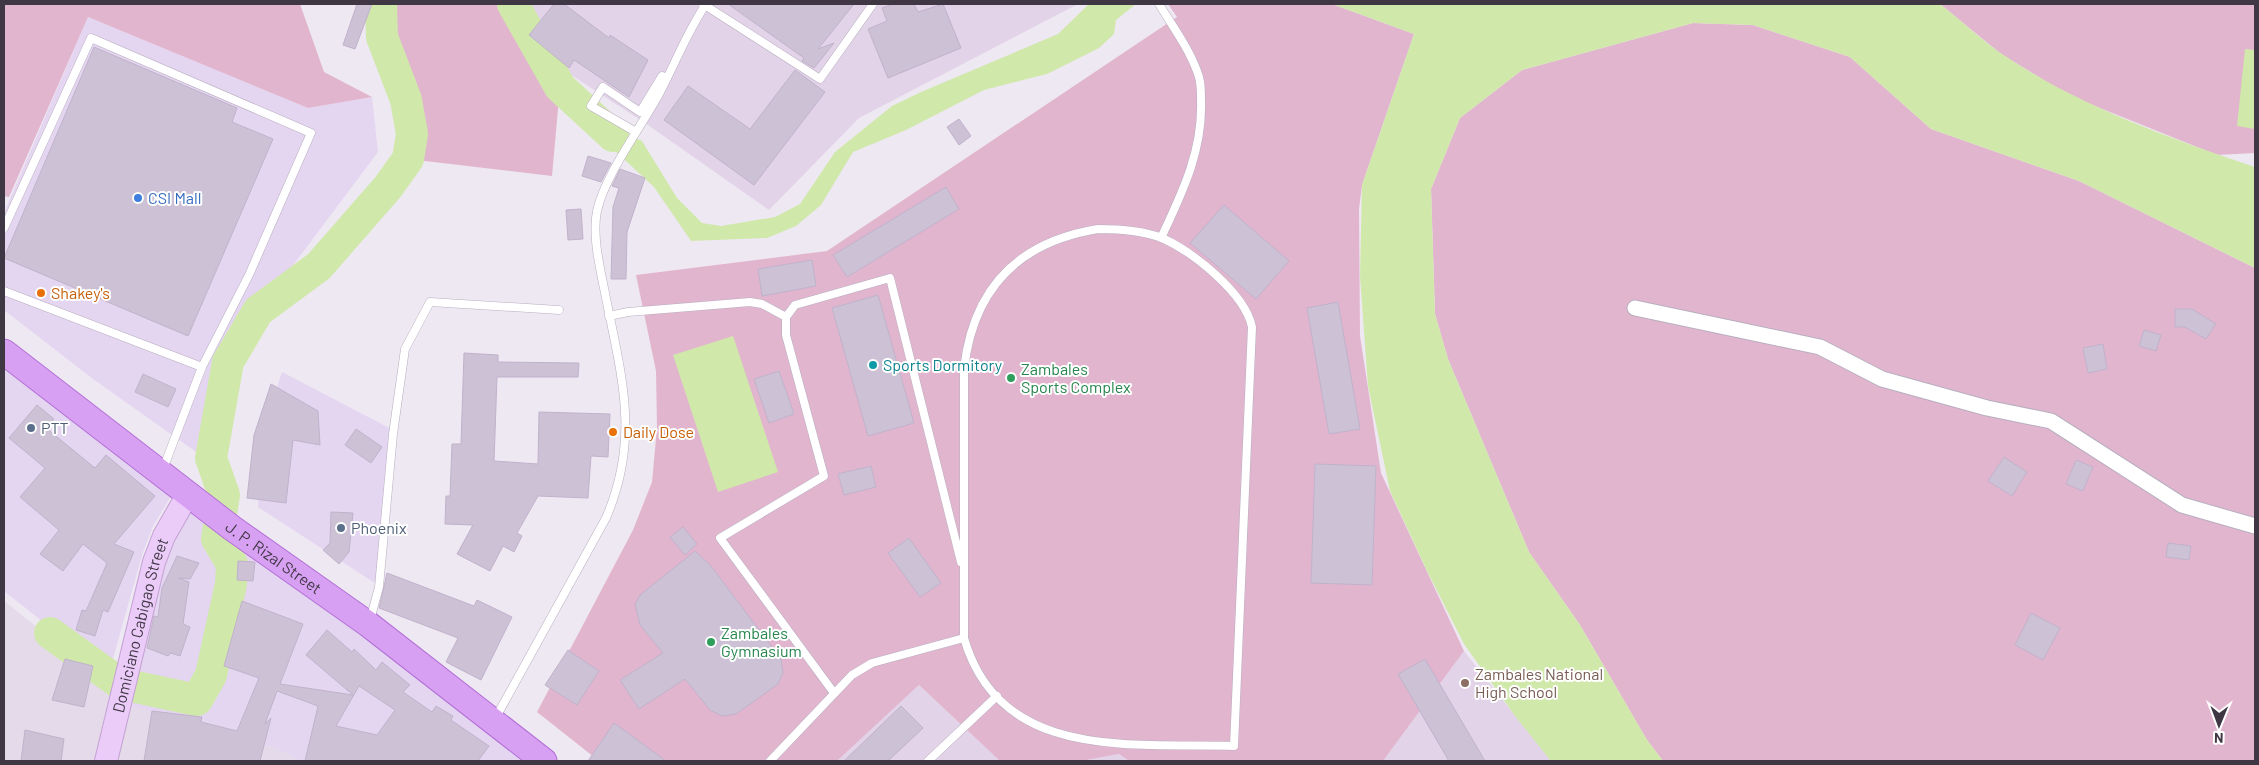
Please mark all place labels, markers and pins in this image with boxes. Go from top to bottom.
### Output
place label: CSI Mall [148,188,201,207]
marker: CSI Mall [132,192,144,204]
place label: Shakey's [51,283,110,302]
marker: Shakey's [35,287,47,299]
place label: Sports Dormitory [883,355,1003,374]
marker: Sports Dormitory [867,359,879,371]
place label: Zambales Sports Complex [1021,359,1131,396]
marker: Zambales Sports Complex [1005,372,1017,384]
place label: PTT [41,418,69,437]
marker: PTT [25,422,37,434]
place label: Daily Dose [623,422,694,441]
marker: Daily Dose [607,426,619,438]
place label: Phoenix [351,518,407,537]
marker: Phoenix [335,522,347,534]
place label: Zambales Gymnasium [721,623,802,660]
marker: Zambales Gymnasium [705,636,717,648]
place label: Zambales National High School [1475,664,1603,701]
marker: Zambales National High School [1459,677,1471,689]

